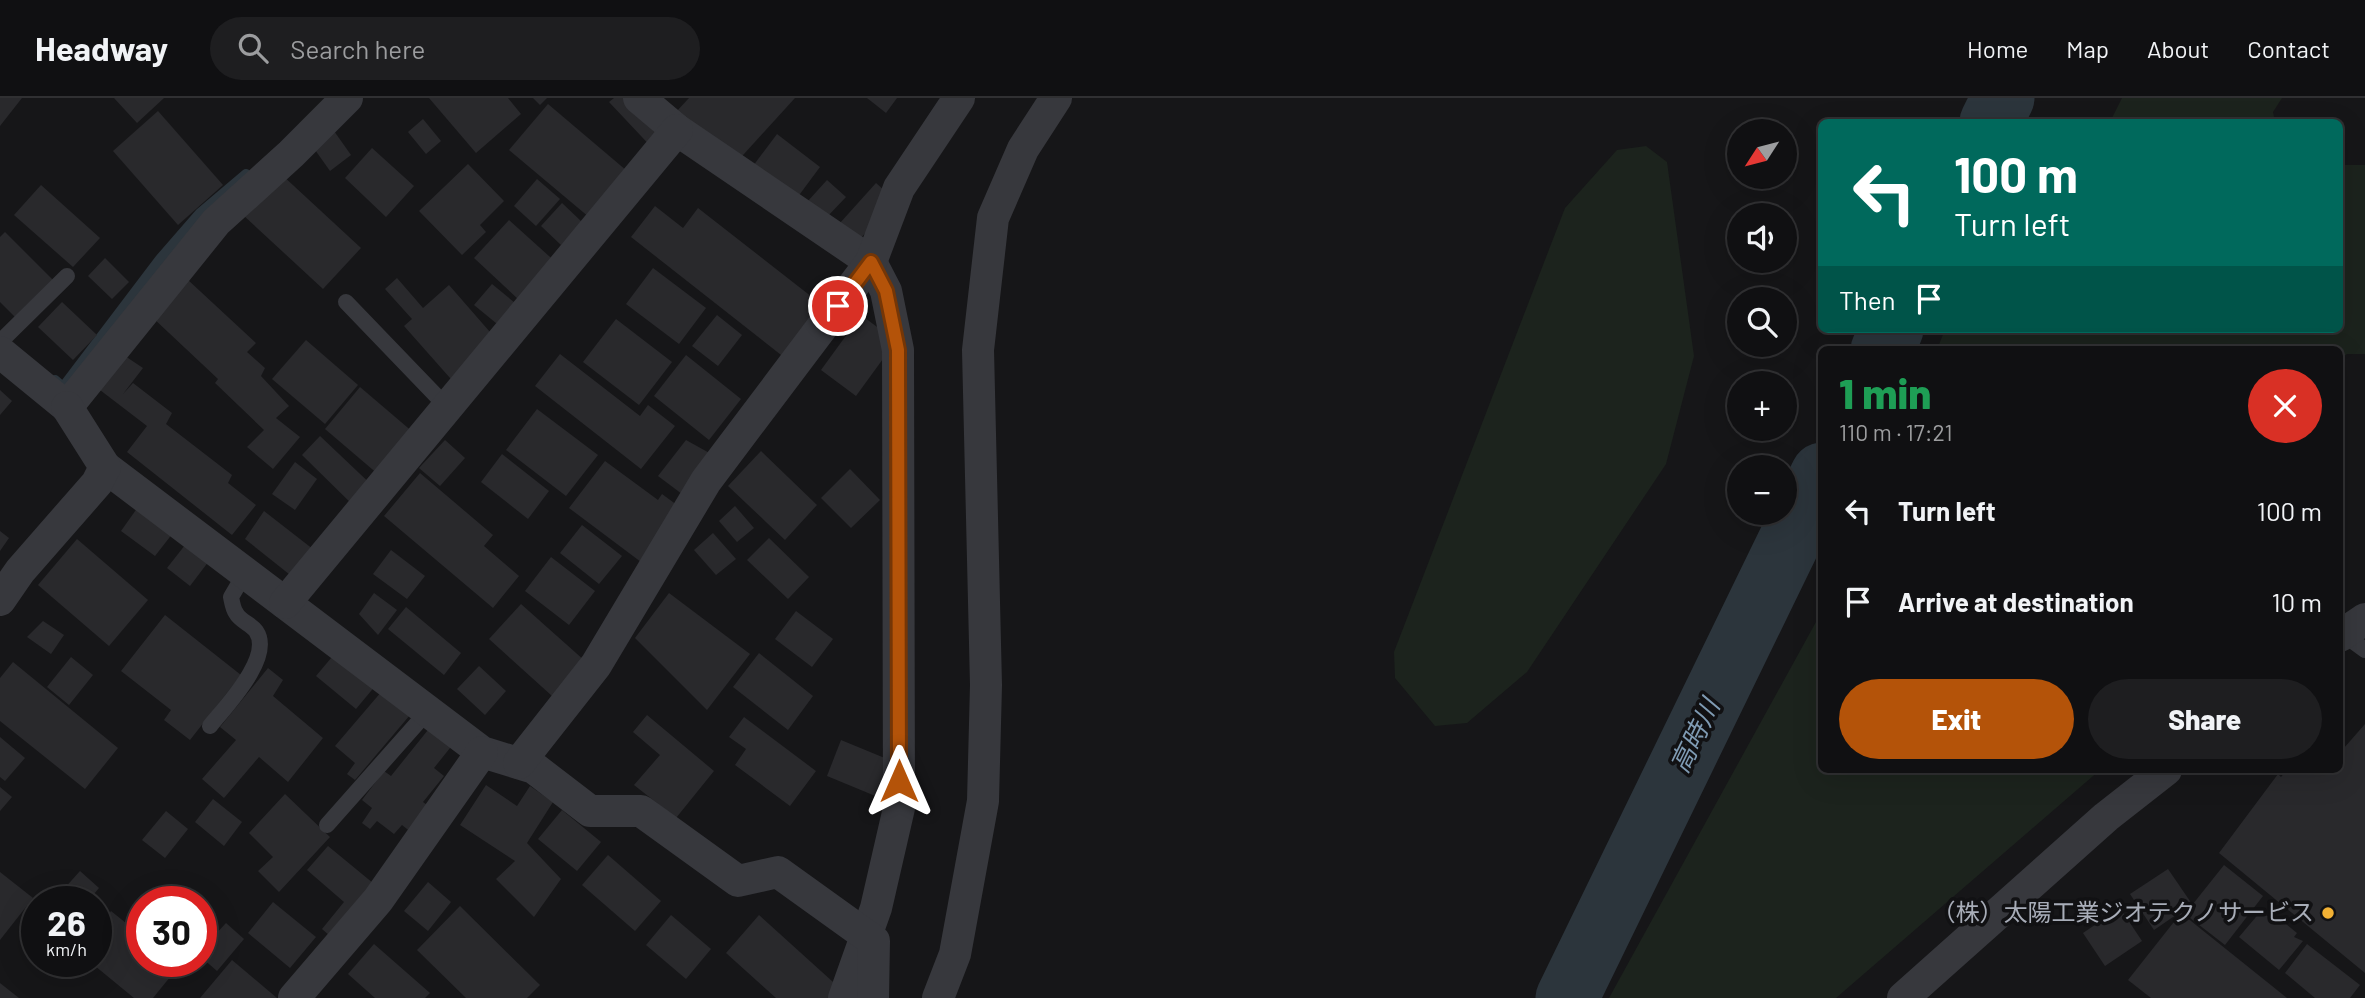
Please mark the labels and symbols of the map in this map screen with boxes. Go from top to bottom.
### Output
north arrow [1727,119,1797,189]
pin [808,276,868,336]
water label: 高時川 [1663,691,1726,777]
position arrow [862,744,936,818]
speed limit sign: 30 [126,886,217,977]
place label: （株）太陽工業ジオテクノサービス [1931,897,2314,926]
marker: （株）太陽工業ジオテクノサービス [2320,905,2336,921]

